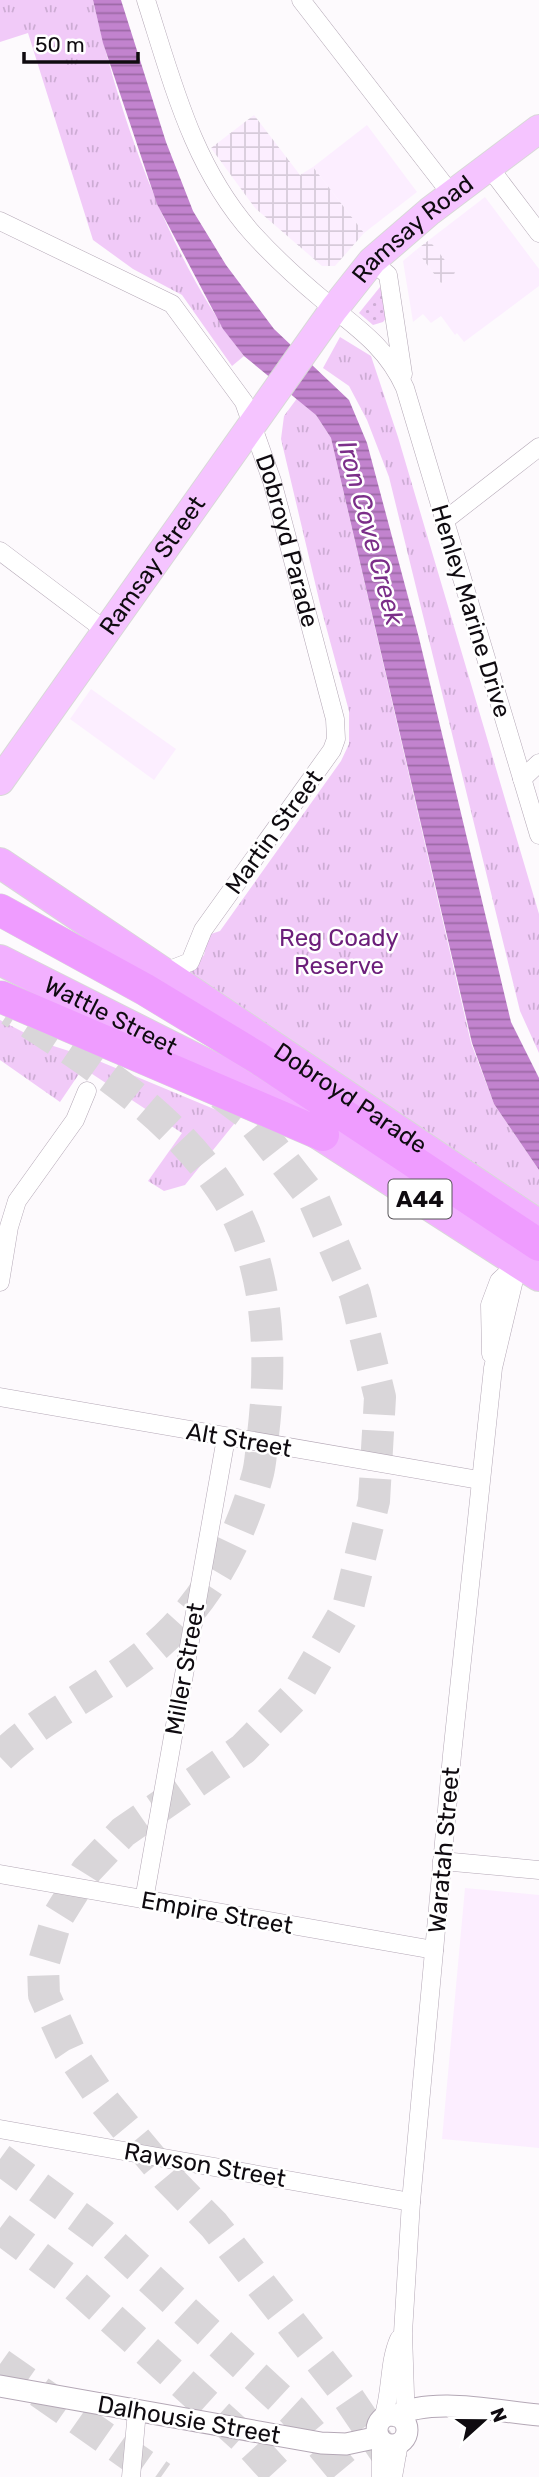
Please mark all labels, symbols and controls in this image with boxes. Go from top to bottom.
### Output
scale bar [24,21,138,65]
text: 50 m [35,32,85,57]
street label: Ramsay Road [346,169,479,288]
water label: Iron Cove Creek [331,437,410,629]
street label: Dobroyd Parade [250,450,324,630]
street label: Ramsay Street [94,491,211,640]
street label: Henley Marine Drive [425,501,517,721]
street label: Martin Street [220,765,328,899]
park label: Reg Coady Reserve [279,924,399,980]
street label: Wattle Street [40,971,182,1061]
street label: Dobroyd Parade [269,1037,432,1160]
road number: A44 [388,1180,452,1218]
street label: Alt Street [184,1417,294,1463]
street label: Miller Street [160,1601,210,1737]
street label: Waratah Street [423,1766,465,1934]
street label: Empire Street [139,1886,295,1940]
street label: Rawson Street [122,2137,288,2193]
north arrow [448,2386,518,2456]
street label: Dalhousie Street [95,2390,283,2450]
text: N [485,2405,512,2426]

